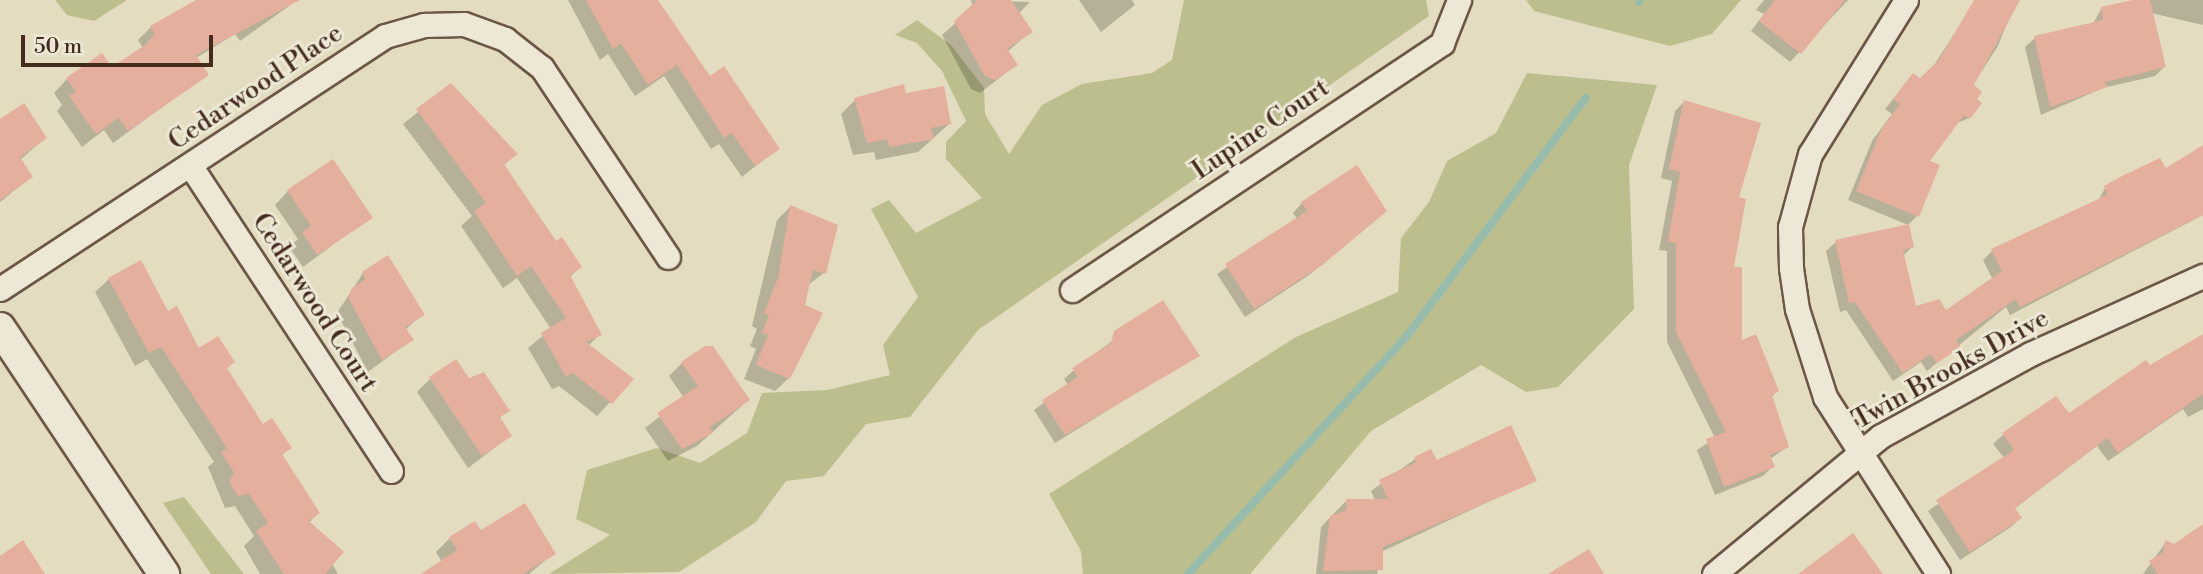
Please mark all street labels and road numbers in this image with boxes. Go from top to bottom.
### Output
street label: Cedarwood Place [163,18,349,158]
street label: Lupine Court [1187,73,1335,187]
street label: Cedarwood Court [245,208,383,398]
street label: Twin Brooks Drive [1848,303,2054,437]

